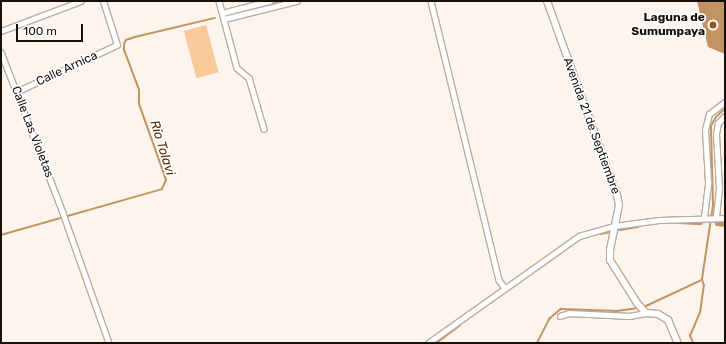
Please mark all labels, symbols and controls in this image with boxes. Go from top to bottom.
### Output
place label: Laguna de Sumumpaya [631,11,705,39]
scale bar [18,16,85,42]
marker: Laguna de Sumumpaya [708,20,718,30]
text: 100 m [23,24,57,38]
street label: Calle Arnica [34,49,100,89]
street label: Avenida 21 de Septiembre [560,56,622,196]
street label: Calle Las Violetas [8,84,56,180]
water label: Río Tolavi [146,118,178,178]

